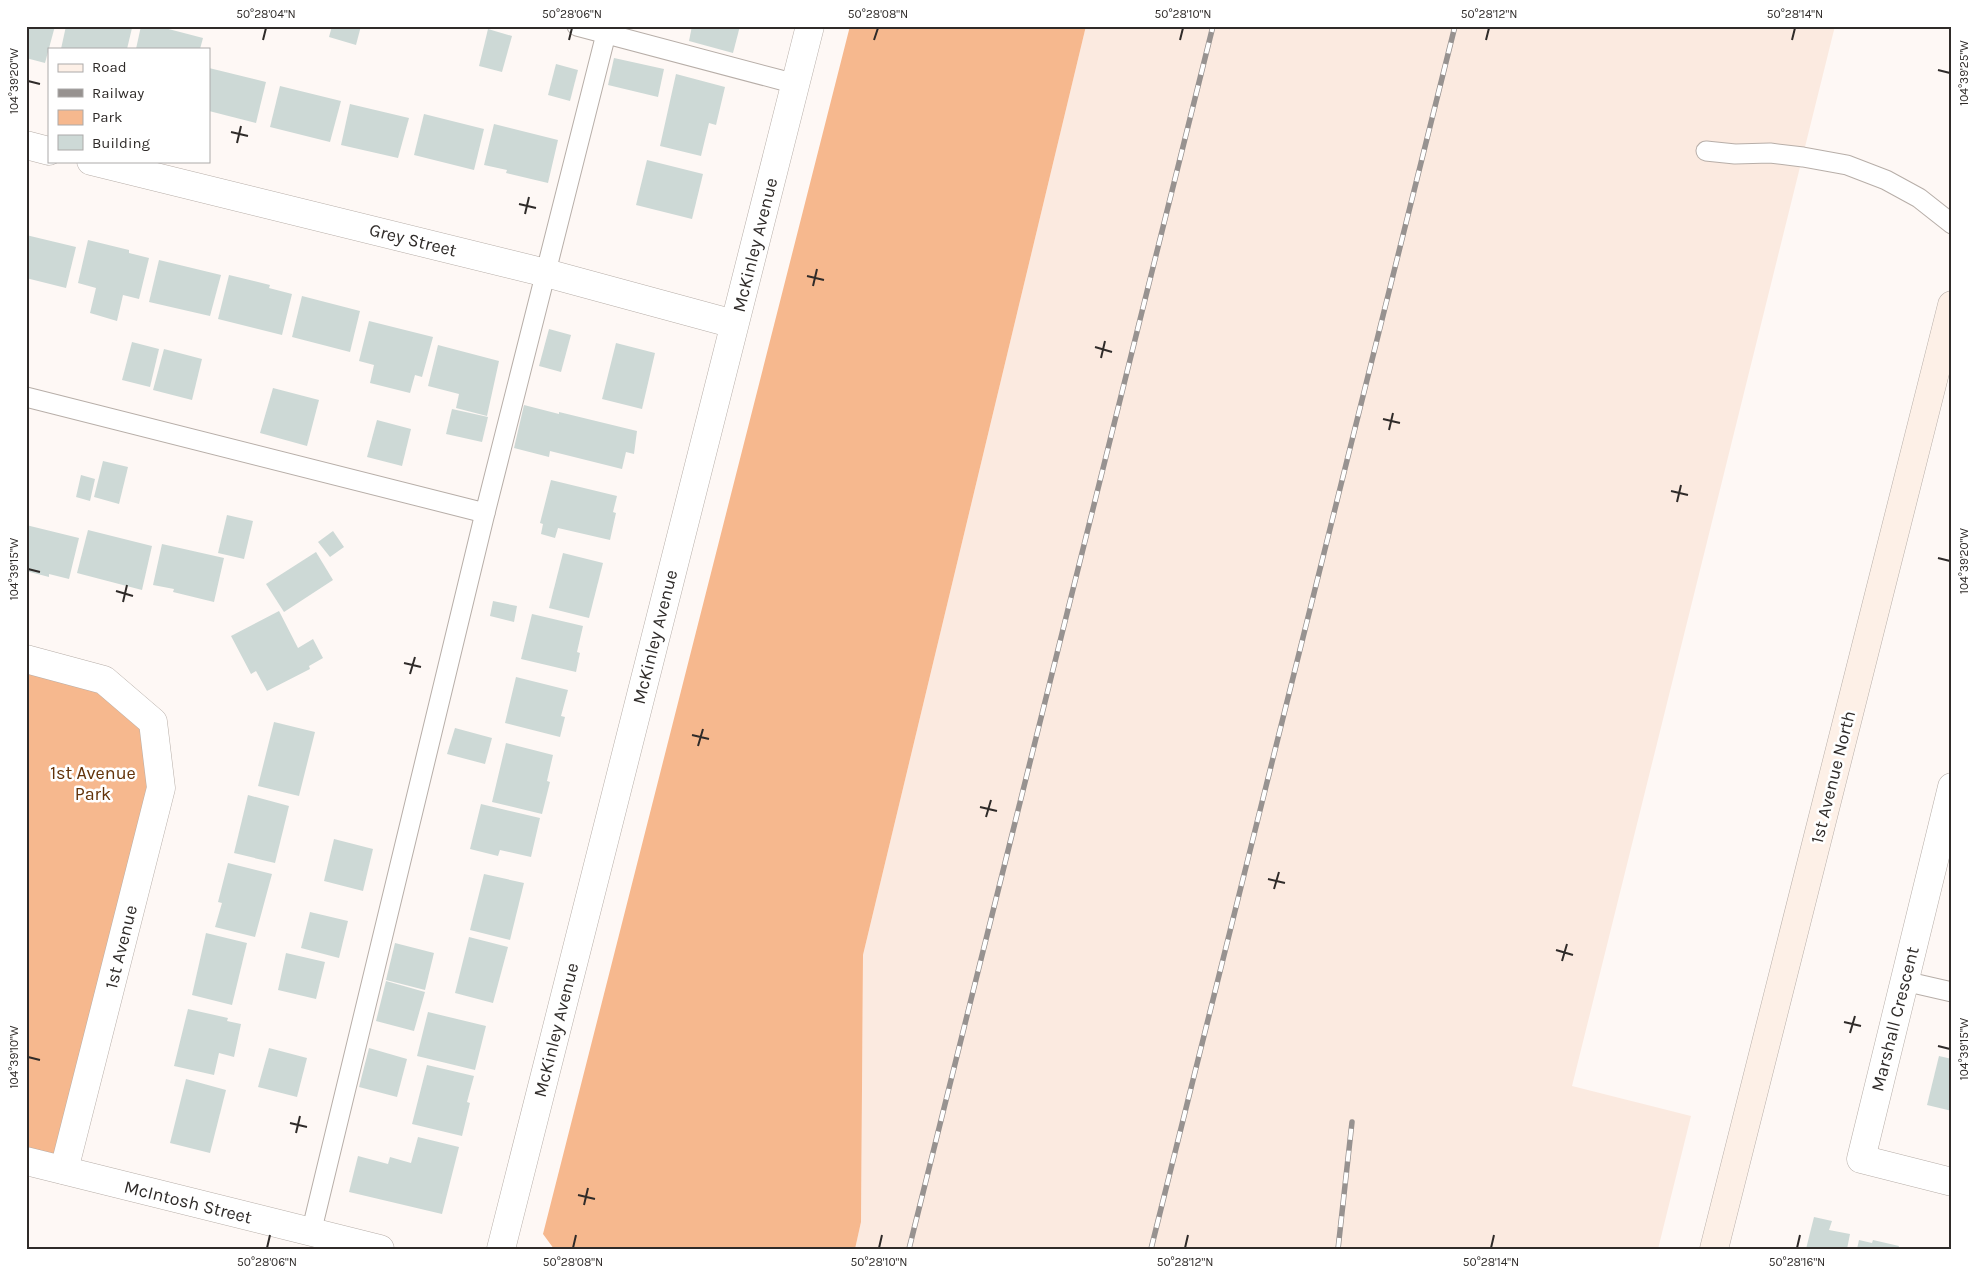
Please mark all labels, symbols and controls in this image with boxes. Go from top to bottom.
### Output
text: 50°28'04"N [236,7,296,21]
text: 50°28'06"N [542,7,602,21]
text: 50°28'08"N [848,7,908,21]
text: 50°28'10"N [1155,7,1211,21]
text: 50°28'12"N [1461,7,1517,21]
text: 50°28'14"N [1767,7,1823,21]
text: 104°39'25"W [1957,40,1971,106]
text: 104°39'20"W [7,48,21,114]
legend [48,48,210,162]
text: Road [92,58,127,76]
text: Railway [92,84,144,102]
text: Park [92,108,122,126]
text: Building [92,134,150,152]
street label: McKinley Avenue [728,175,782,315]
street label: Grey Street [367,219,459,262]
text: 104°39'20"W [1957,528,1971,594]
text: 104°39'15"W [7,537,21,600]
street label: McKinley Avenue [628,567,682,707]
street label: 1st Avenue North [1806,708,1860,846]
park label: 1st Avenue Park [50,762,136,805]
street label: 1st Avenue [100,903,142,991]
street label: Marshall Crescent [1866,944,1924,1094]
street label: McKinley Avenue [529,960,583,1100]
text: 104°39'15"W [1957,1017,1971,1080]
text: 104°39'10"W [7,1025,21,1089]
street label: McIntosh Street [122,1175,254,1229]
text: 50°28'06"N [237,1255,297,1269]
text: 50°28'08"N [543,1255,603,1269]
text: 50°28'10"N [851,1255,907,1269]
text: 50°28'12"N [1157,1255,1213,1269]
text: 50°28'14"N [1463,1255,1519,1269]
text: 50°28'16"N [1769,1255,1825,1269]

